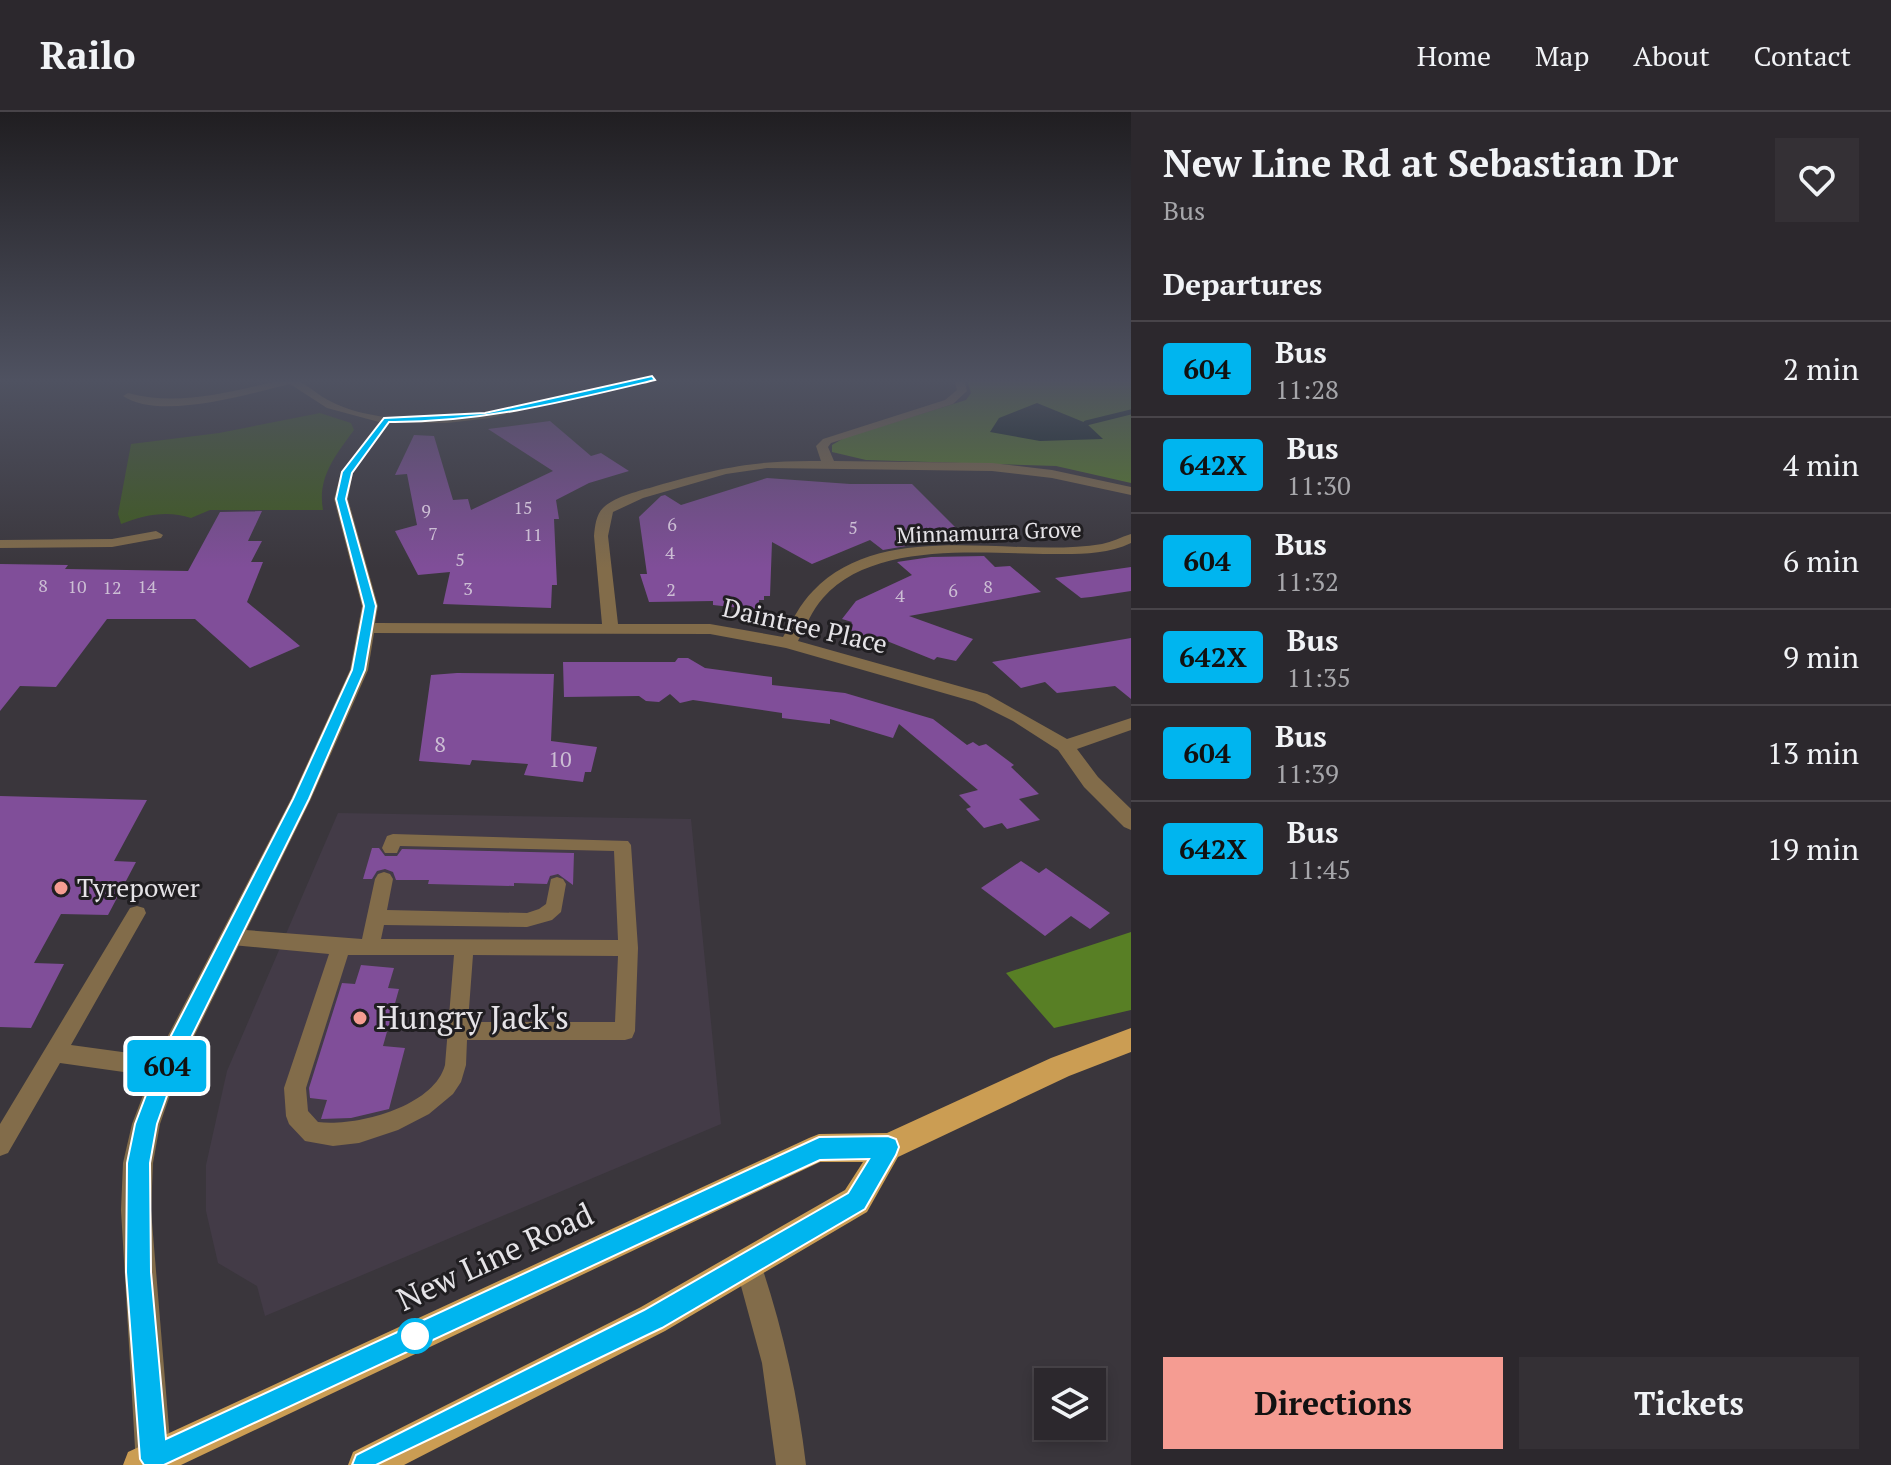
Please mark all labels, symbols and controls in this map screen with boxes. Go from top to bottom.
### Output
text: Railo [40,30,135,80]
text: Home [1417,37,1491,74]
text: Map [1535,37,1589,74]
text: About [1633,37,1710,74]
text: Contact [1754,37,1851,74]
text: New Line Rd at Sebastian Dr [1163,138,1678,188]
button: heart [1775,138,1859,222]
text: Bus [1163,193,1205,227]
text: Departures [1163,264,1322,304]
text: Bus [1275,332,1327,372]
text: 2 min [1783,349,1859,389]
text: 604 [1183,350,1231,387]
text: 11:28 [1275,372,1339,406]
text: Bus [1287,428,1339,468]
text: 4 min [1783,445,1859,485]
text: 642X [1179,446,1247,483]
text: 11:30 [1287,468,1351,502]
house number: 15 [513,495,533,519]
house number: 9 [421,498,431,522]
house number: 6 [667,512,677,536]
street label: Minnamurra Grove [896,514,1082,549]
house number: 5 [848,515,858,539]
house number: 7 [428,521,438,545]
house number: 11 [523,522,543,546]
text: Bus [1275,524,1327,564]
house number: 4 [665,540,675,564]
text: 6 min [1783,541,1859,581]
text: 604 [1183,542,1231,579]
house number: 5 [455,547,465,571]
text: 11:32 [1275,564,1339,598]
house number: 8 [38,573,48,597]
house number: 10 [67,574,87,598]
house number: 14 [137,574,157,598]
house number: 8 [983,574,993,598]
house number: 12 [102,575,122,599]
house number: 3 [463,576,473,600]
house number: 2 [666,577,676,601]
house number: 6 [948,578,958,602]
house number: 4 [895,583,905,607]
street label: Daintree Place [720,590,891,660]
text: Bus [1287,620,1339,660]
text: 9 min [1783,637,1859,677]
text: 642X [1179,638,1247,675]
text: 11:35 [1287,660,1351,694]
text: Bus [1275,716,1327,756]
house number: 8 [434,729,446,758]
text: 13 min [1767,733,1859,773]
text: 604 [1183,734,1231,771]
house number: 10 [548,744,572,773]
text: 11:39 [1275,756,1339,790]
text: Bus [1287,812,1339,852]
text: 19 min [1767,829,1859,869]
text: 642X [1179,830,1247,867]
text: 11:45 [1287,852,1351,886]
place label: Tyrepower [77,870,200,904]
marker: Tyrepower [52,879,70,897]
place label: Hungry Jack's [376,996,569,1038]
marker: Hungry Jack's [351,1009,369,1027]
line badge: 604 [121,1040,213,1092]
text: 604 [143,1047,191,1084]
street label: New Line Road [390,1192,600,1320]
unlabelled marker [398,1319,432,1353]
button: Directions [1163,1357,1503,1449]
button: Tickets [1519,1357,1859,1449]
map controls [1034,1368,1106,1440]
button: layers [1034,1368,1106,1440]

